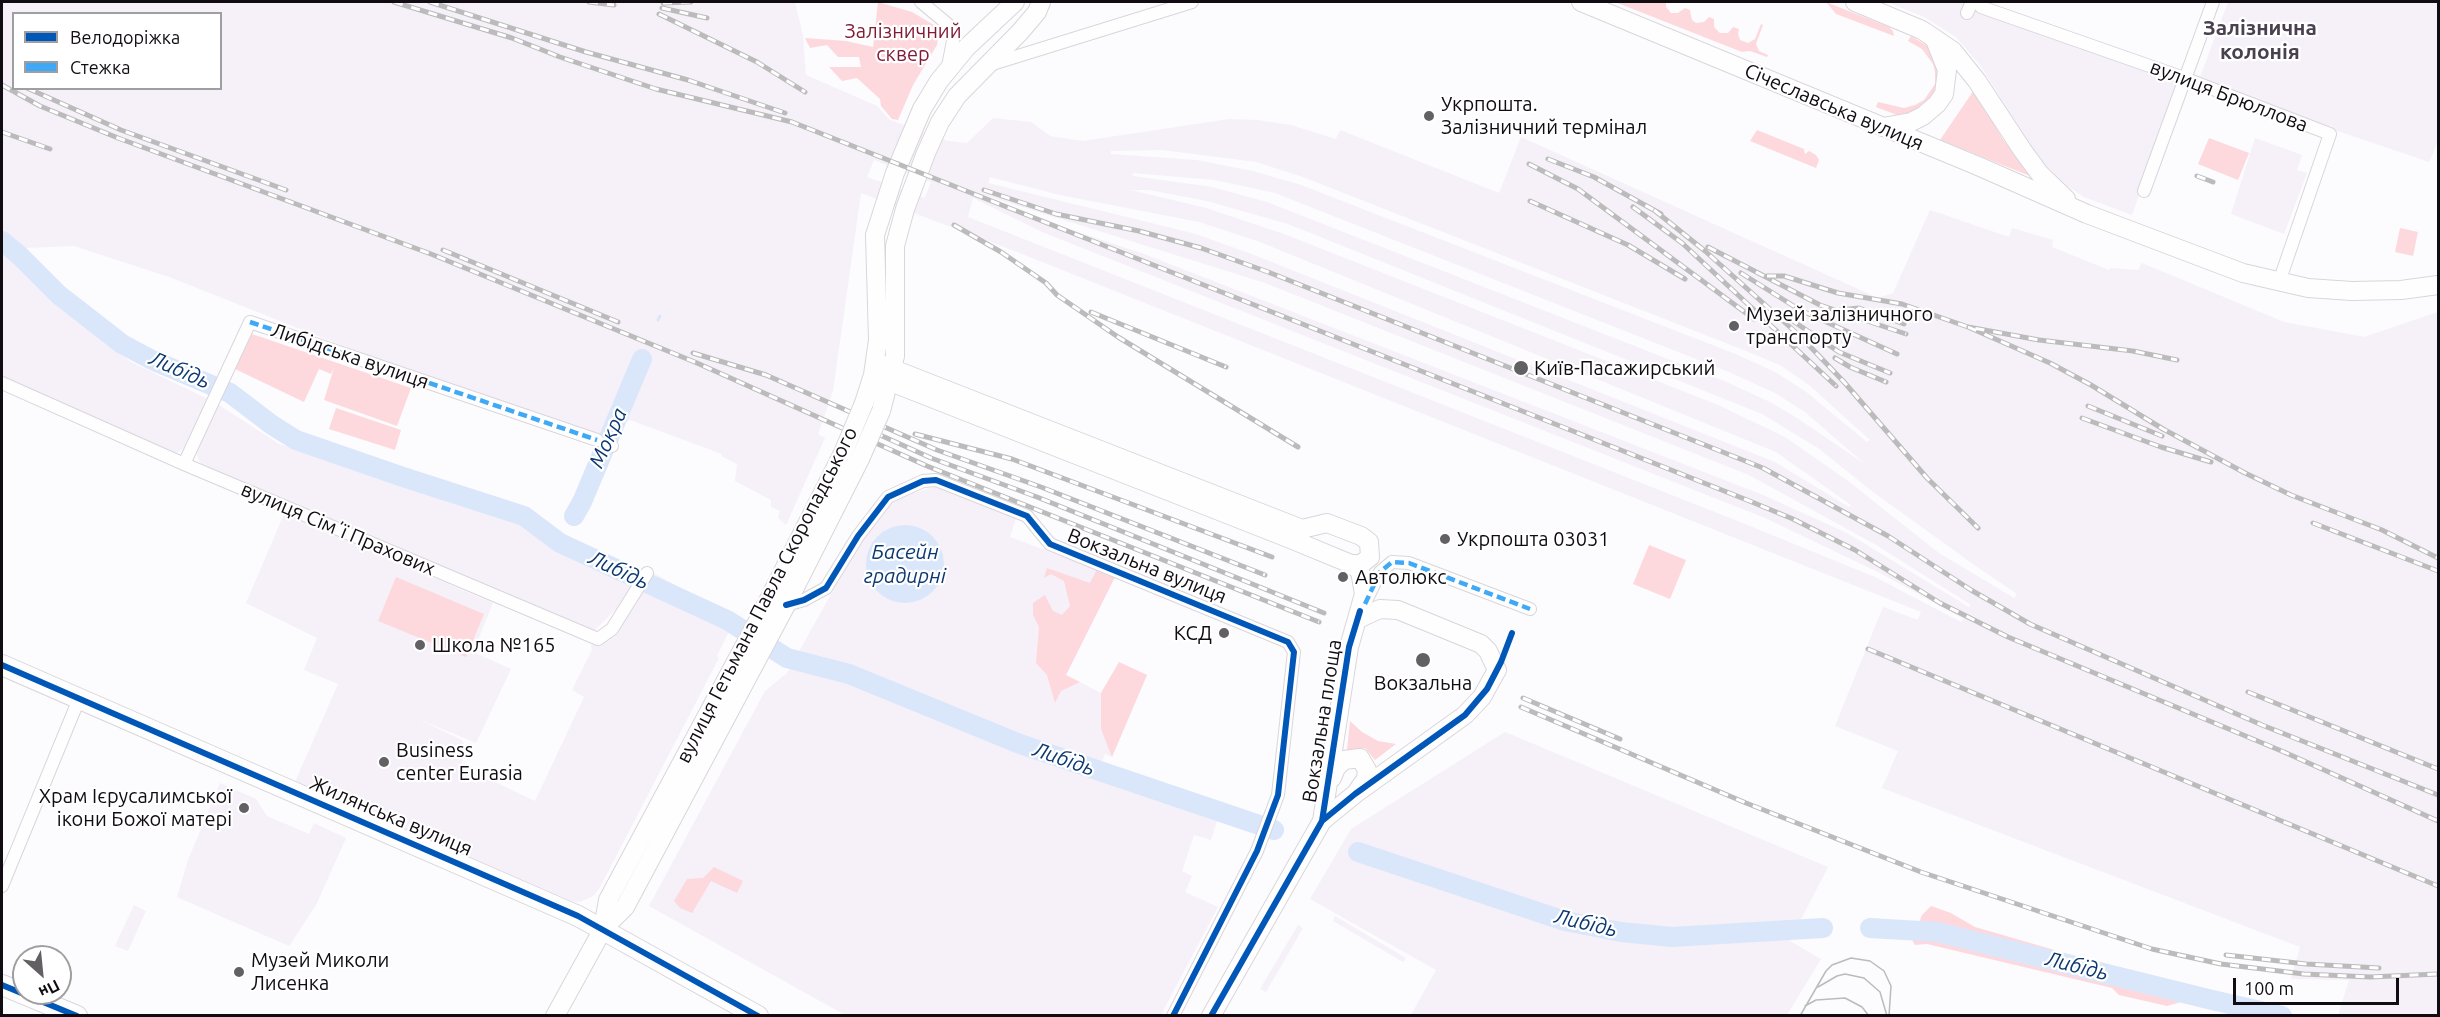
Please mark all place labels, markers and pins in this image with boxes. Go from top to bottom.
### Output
place label: Укрпошта. Залізничний термінал [1441,92,1647,139]
marker: Укрпошта. Залізничний термінал [1422,109,1436,123]
place label: Музей залізничного транспорту [1746,302,1933,349]
marker: Музей залізничного транспорту [1727,319,1741,333]
place label: Київ-Пасажирський [1534,356,1715,380]
marker: Київ-Пасажирський [1512,359,1530,377]
place label: Укрпошта 03031 [1457,527,1610,551]
marker: Укрпошта 03031 [1438,532,1452,546]
place label: Автолюкс [1355,565,1446,589]
marker: Автолюкс [1336,570,1350,584]
place label: КСД [1174,621,1212,645]
marker: КСД [1217,626,1231,640]
place label: Школа №165 [432,633,555,657]
marker: Школа №165 [413,638,427,652]
marker: Вокзальна [1414,651,1432,669]
place label: Вокзальна [1374,671,1472,695]
place label: Business center Eurasia [396,738,523,785]
marker: Business center Eurasia [377,755,391,769]
place label: Храм Ієрусалимської ікони Божої матері [39,784,232,831]
marker: Храм Ієрусалимської ікони Божої матері [237,801,251,815]
place label: Музей Миколи Лисенка [251,948,389,995]
marker: Музей Миколи Лисенка [232,965,246,979]

